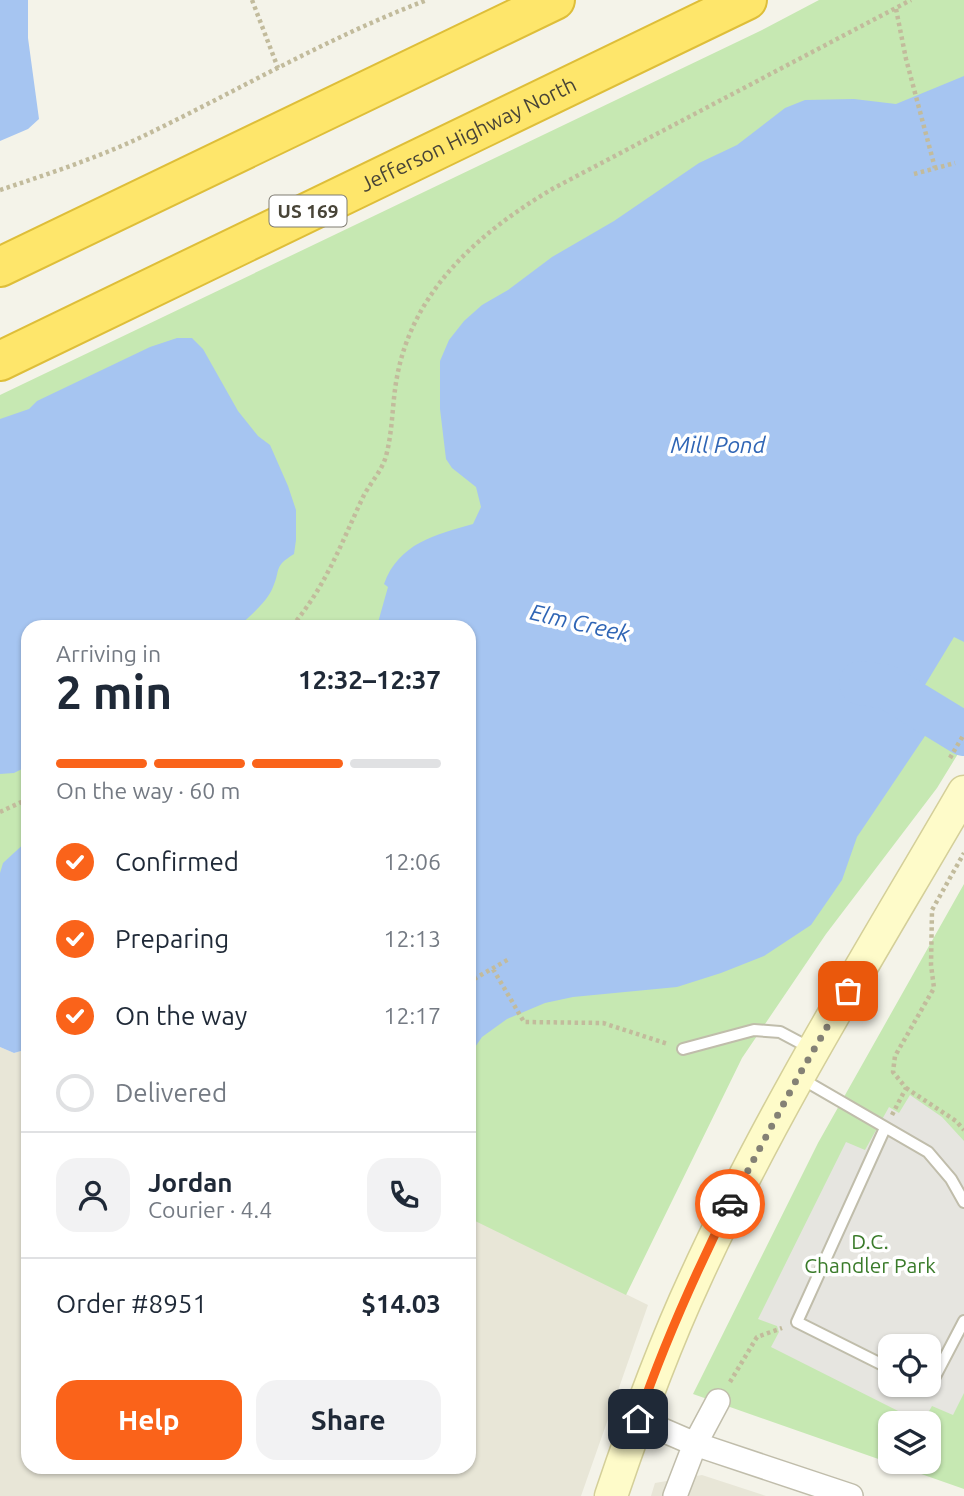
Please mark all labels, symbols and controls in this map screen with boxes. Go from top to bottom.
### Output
street label: Jefferson Highway North [356,71,580,196]
road number: US 169 [270,196,346,226]
water label: Mill Pond [671,432,767,457]
water label: Elm Creek [528,599,633,646]
text: Arriving in [56,641,161,666]
text: 12:32–12:37 [298,665,441,694]
text: 2 min [56,666,172,718]
text: On the way · 60 m [56,778,240,803]
icon: check [56,843,94,881]
text: Confirmed [115,847,239,876]
text: 12:06 [383,849,441,874]
icon: check [56,920,94,958]
text: Preparing [115,924,229,953]
text: 12:13 [383,926,441,951]
pin [818,961,878,1021]
icon: bag [829,972,867,1010]
icon: check [56,997,94,1035]
text: On the way [115,1001,247,1030]
text: 12:17 [383,1003,441,1028]
text: Delivered [115,1078,227,1107]
button: person [56,1158,130,1232]
button: phone [367,1158,441,1232]
text: Jordan [148,1168,233,1197]
courier [695,1169,765,1239]
icon: car [711,1185,749,1223]
text: Courier · 4.4 [148,1197,272,1222]
park label: D.C. Chandler Park [804,1229,936,1277]
text: Order #8951 [56,1289,207,1318]
text: $14.03 [361,1289,441,1318]
map controls [878,1334,941,1474]
button: locate [878,1334,941,1397]
button: Help [56,1380,242,1460]
button: Share [256,1380,441,1460]
pin [608,1389,668,1449]
icon: home [619,1400,657,1438]
button: layers [878,1411,941,1474]

